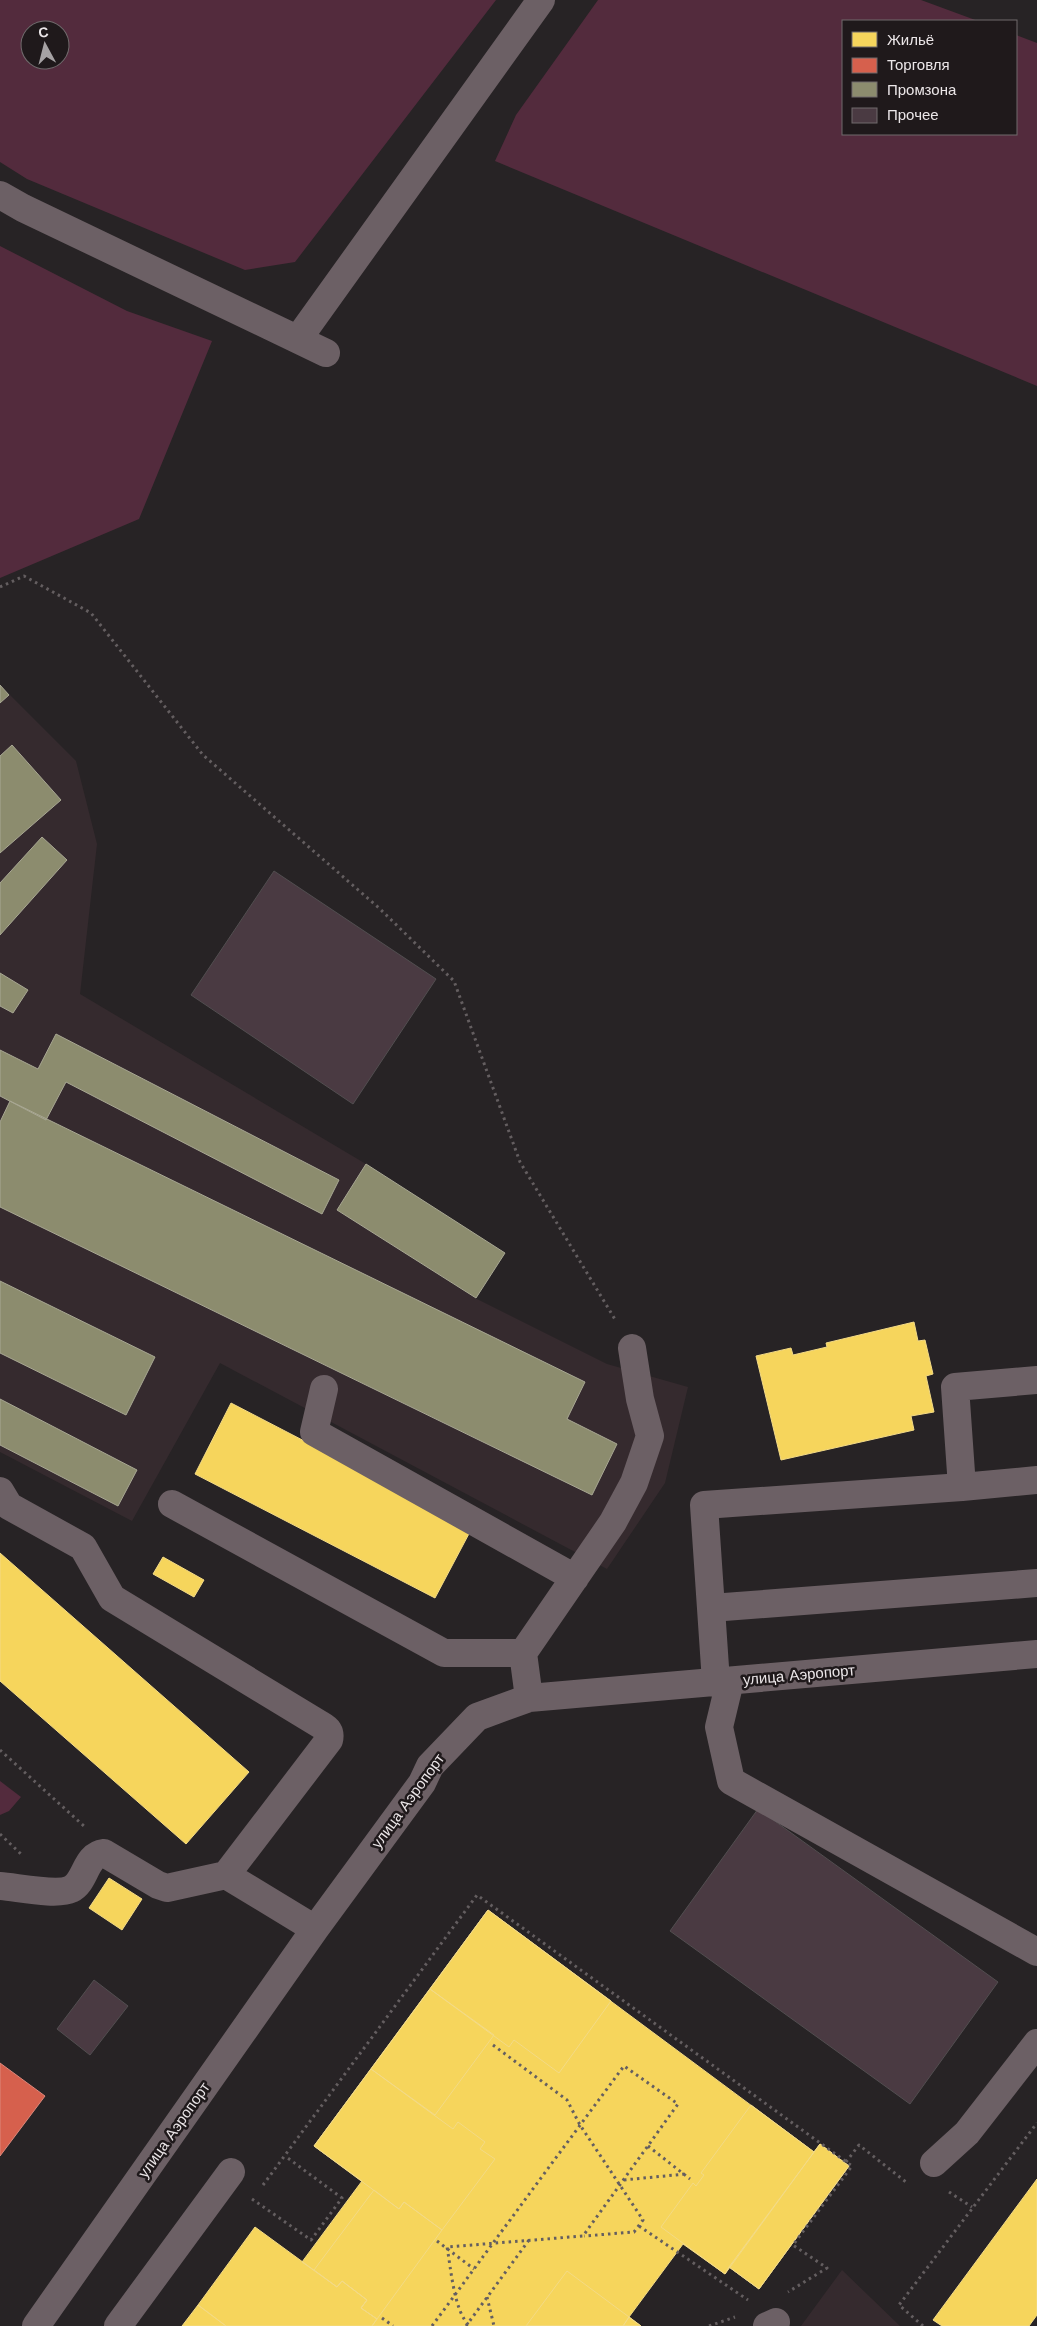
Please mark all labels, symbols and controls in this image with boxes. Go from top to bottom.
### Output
north arrow [20,20,70,70]
legend [842,20,1017,135]
text: С [37,24,49,41]
text: Жильё [887,31,934,49]
text: Торговля [887,56,950,74]
text: Промзона [887,81,957,99]
text: Прочее [887,106,939,124]
street label: улица Аэропорт [742,1661,856,1689]
street label: улица Аэропорт [368,1750,448,1852]
street label: улица Аэропорт [134,2079,214,2181]

